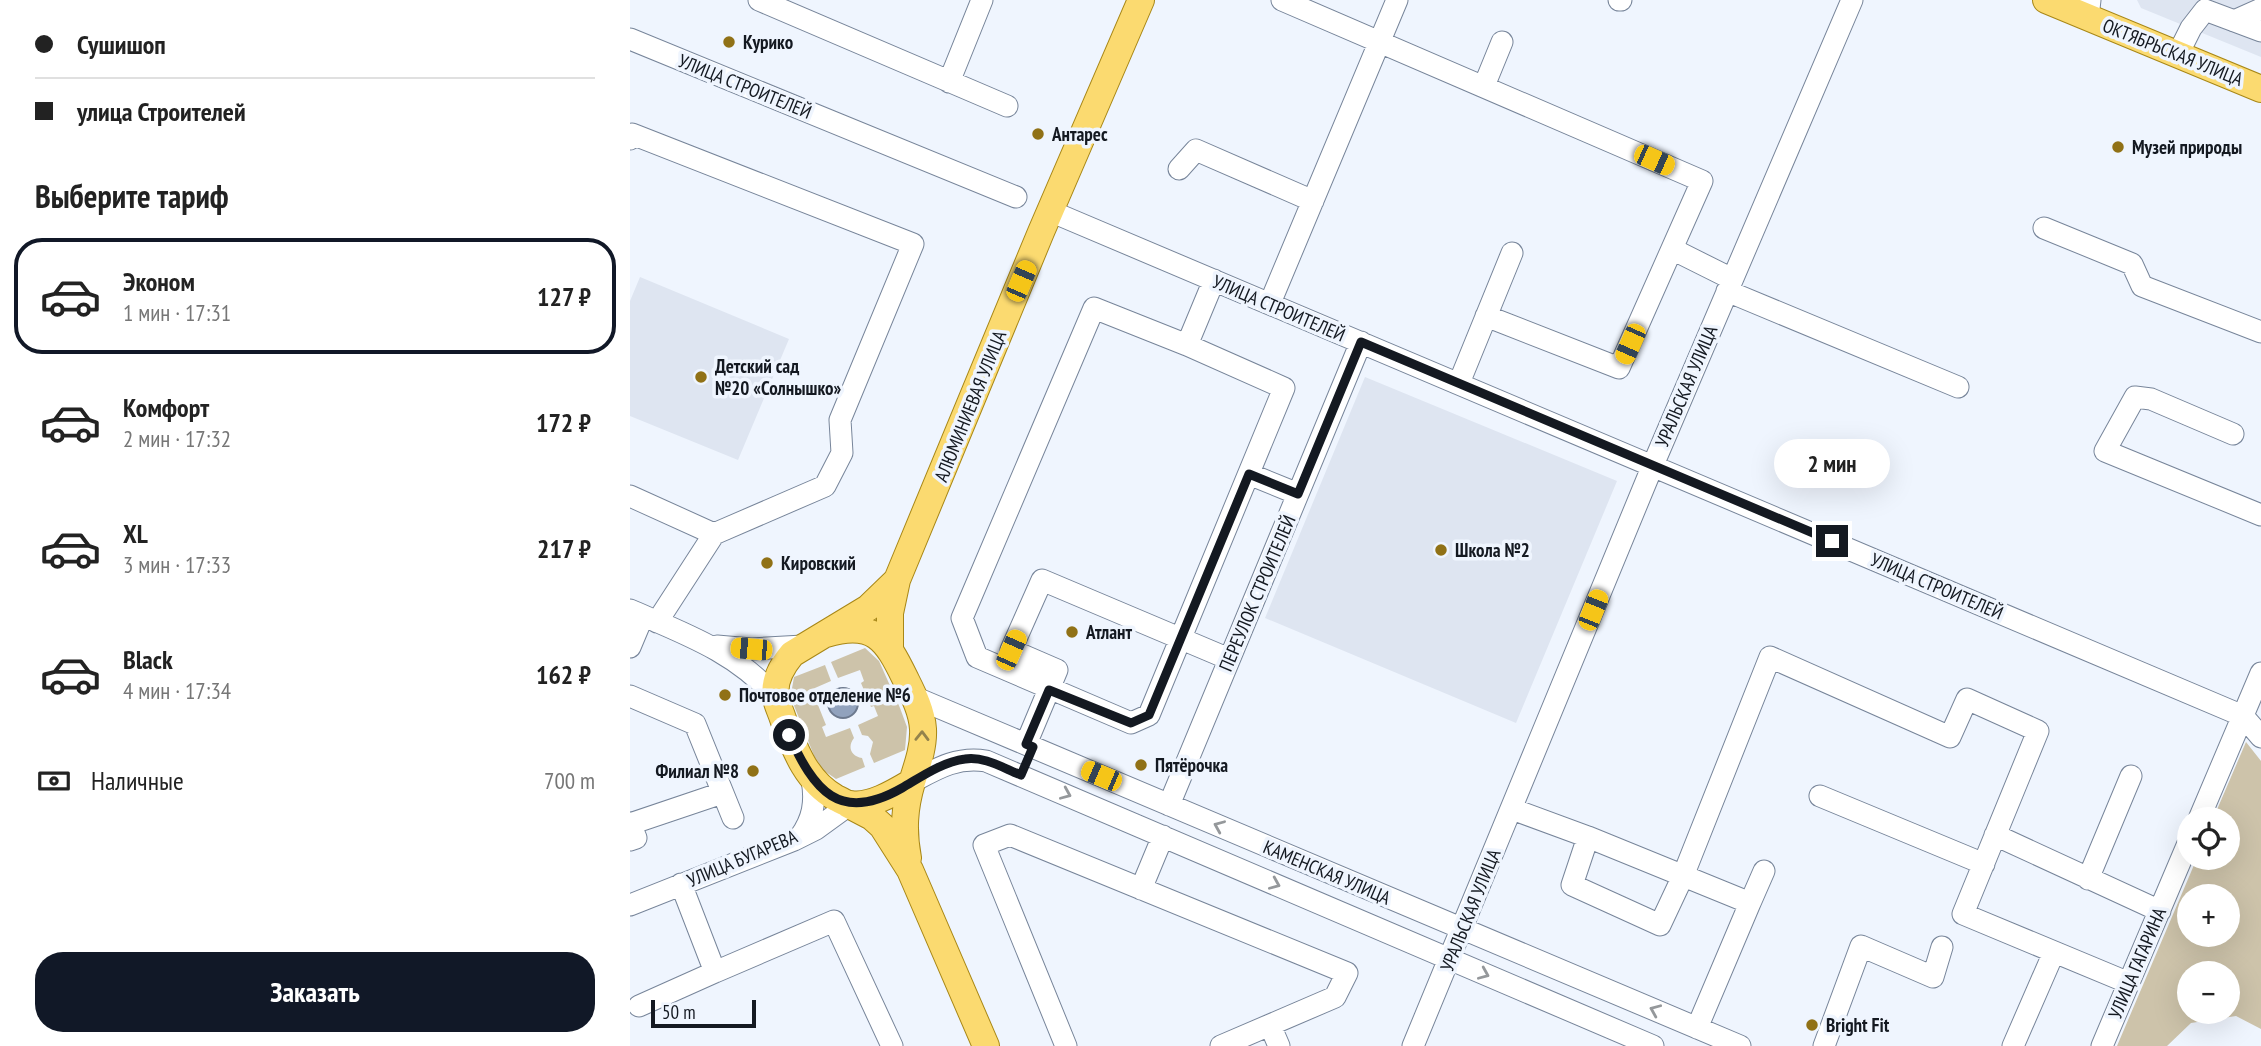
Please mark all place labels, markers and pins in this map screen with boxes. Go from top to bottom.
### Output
place label: Курико [743,30,793,54]
marker: Курико [721,34,737,50]
place label: Антарес [1051,122,1108,146]
marker: Антарес [1030,126,1046,142]
place label: Музей природы [2132,135,2242,159]
marker: Музей природы [2110,139,2126,155]
place label: Детский сад №20 «Солнышко» [715,354,841,400]
marker: Детский сад №20 «Солнышко» [693,369,709,385]
place label: Школа №2 [1455,538,1530,562]
marker: Школа №2 [1433,542,1449,558]
place label: Кировский [781,551,856,575]
marker: Кировский [759,555,775,571]
place label: Атлант [1085,620,1133,644]
marker: Атлант [1064,624,1080,640]
place label: Почтовое отделение №6 [739,683,911,707]
marker: Почтовое отделение №6 [717,687,733,703]
place label: Пятёрочка [1155,753,1228,777]
marker: Пятёрочка [1133,757,1149,773]
place label: Филиал №8 [656,759,739,783]
marker: Филиал №8 [745,763,761,779]
place label: Bright Fit [1826,1013,1890,1037]
marker: Bright Fit [1804,1017,1820,1033]

